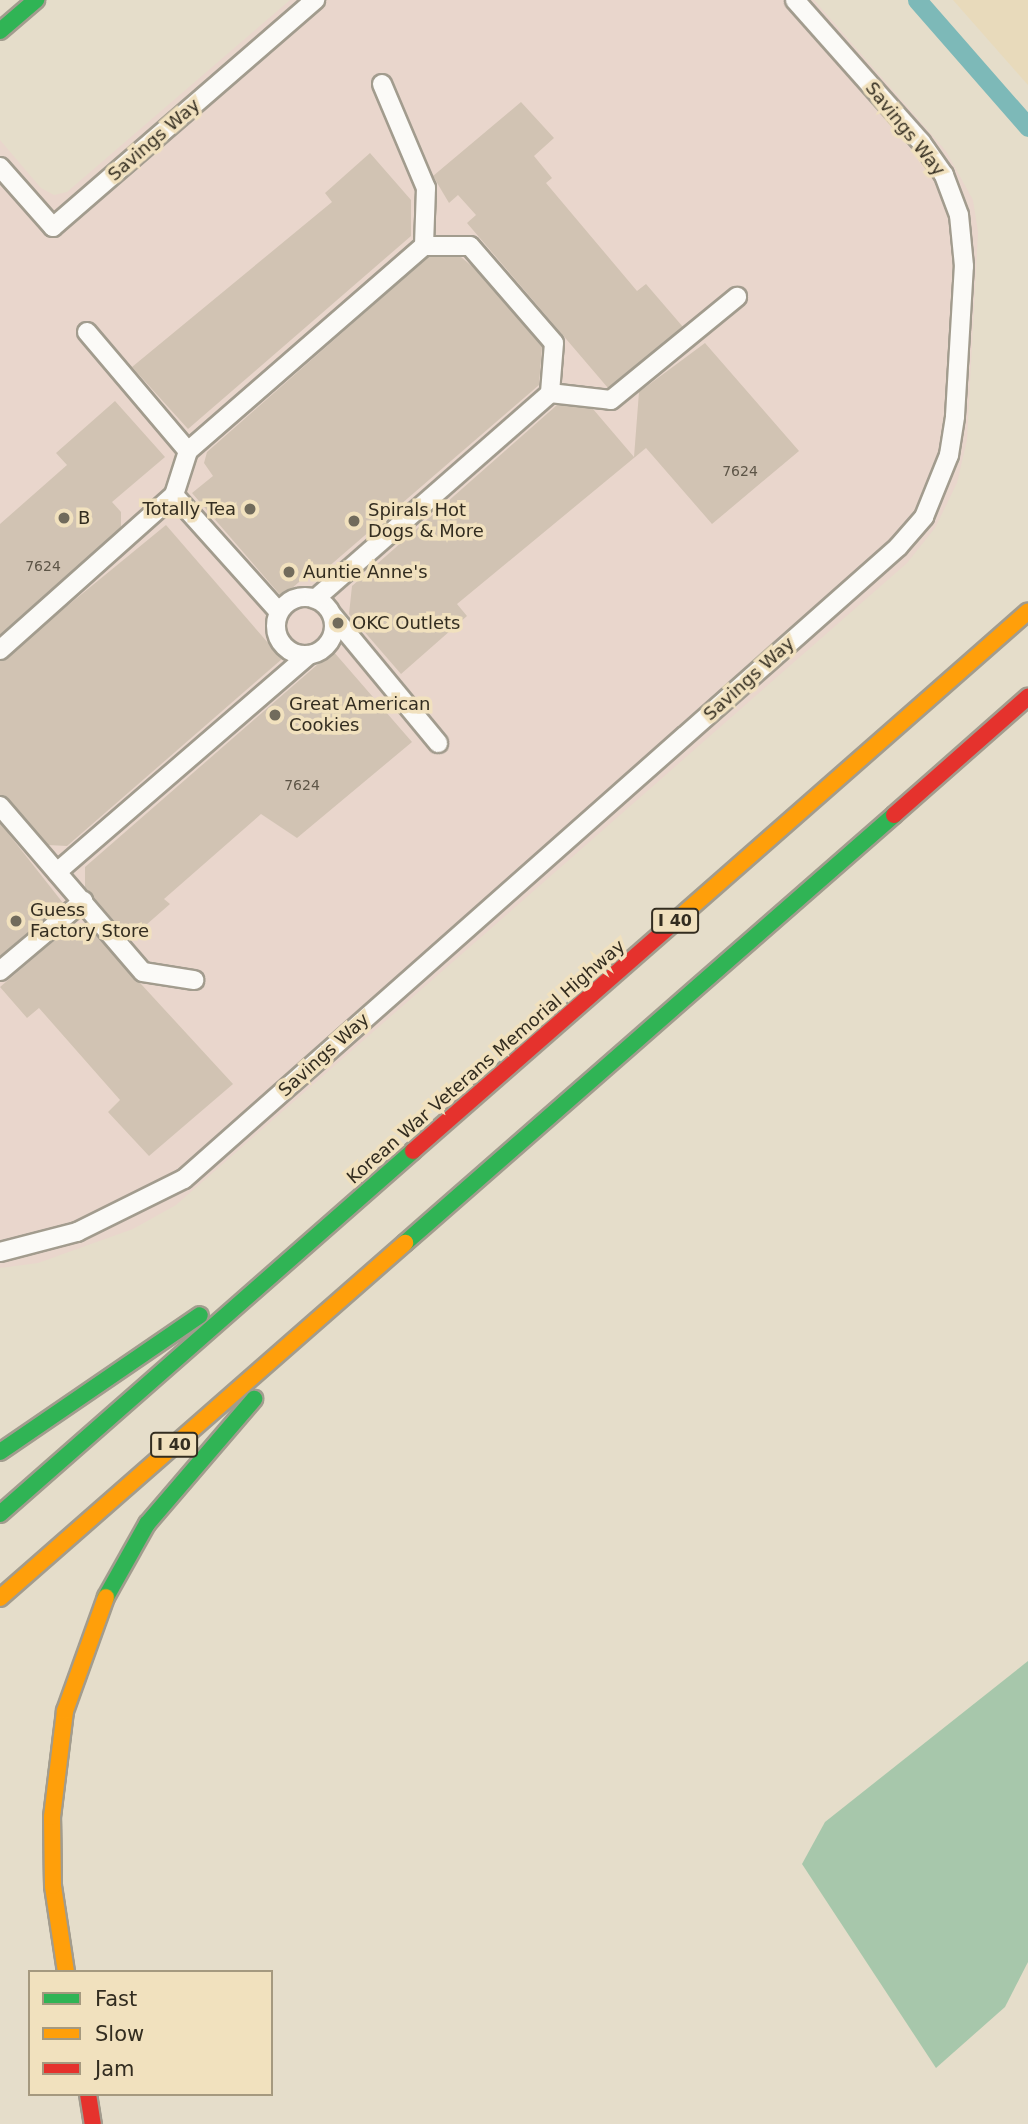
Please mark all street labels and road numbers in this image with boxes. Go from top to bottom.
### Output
street label: Savings Way [861,78,949,180]
street label: Savings Way [104,94,204,186]
street label: Savings Way [699,633,799,725]
road number: I 40 [650,909,700,934]
street label: Korean War Veterans Memorial Highway [343,935,629,1189]
street label: Savings Way [274,1009,374,1101]
road number: I 40 [150,1432,198,1457]

